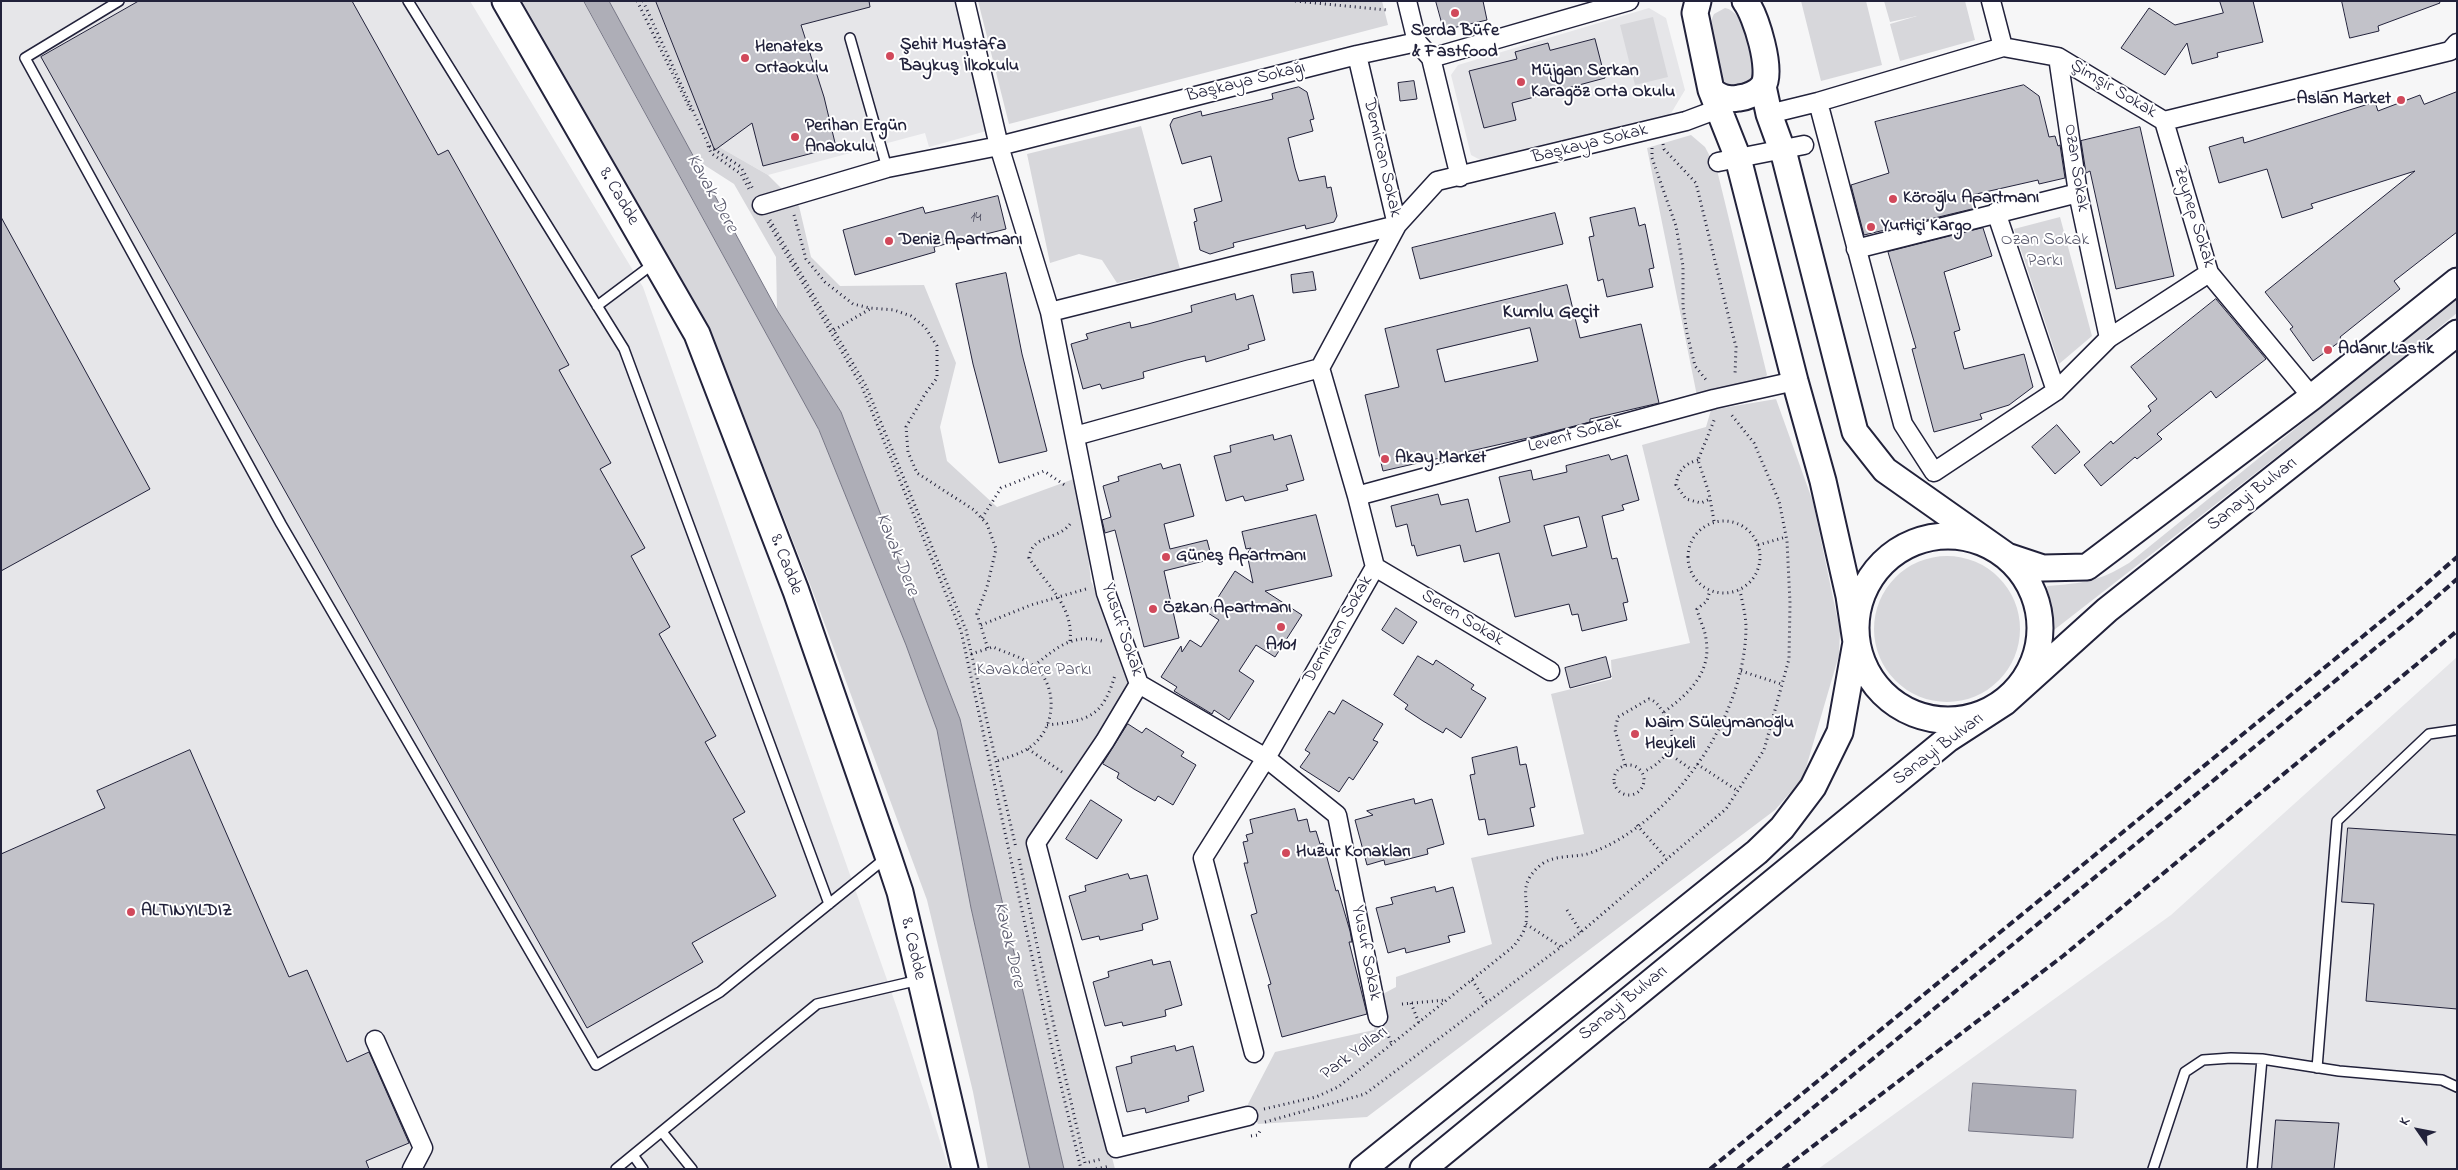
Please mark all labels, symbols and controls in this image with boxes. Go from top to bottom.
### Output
marker: Serda Büfe & Fastfood [1449,7,1461,19]
place label: Serda Büfe & Fastfood [1411,21,1499,64]
place label: Şehit Mustafa Baykuş İlkokulu [900,35,1019,78]
place label: Henateks Ortaokulu [755,37,828,80]
marker: Şehit Mustafa Baykuş İlkokulu [884,50,896,62]
marker: Henateks Ortaokulu [739,52,751,64]
street label: Şimşir Sokak [2066,56,2160,124]
street label: Başkaya Sokağı [1184,58,1308,108]
place label: Müjgan Serkan Karagöz Orta Okulu [1531,61,1675,104]
marker: Müjgan Serkan Karagöz Orta Okulu [1515,76,1527,88]
place label: Aslan Market [2296,89,2391,111]
marker: Aslan Market [2395,94,2407,106]
street label: Demircan Sokak [1357,97,1405,219]
place label: Perihan Ergün Anaokulu [805,116,907,158]
street label: Başkaya Sokak [1530,120,1650,170]
street label: Ozan Sokak [2057,123,2093,213]
marker: Perihan Ergün Anaokulu [789,131,801,143]
water label: Kavak Dere [680,150,742,238]
street label: Zeynep Sokak [2167,163,2219,271]
street label: 8. Cadde [593,164,643,230]
place label: Köroğlu Apartmanı [1903,188,2039,210]
marker: Köroğlu Apartmanı [1887,193,1899,205]
house number: 14 [971,210,981,228]
place label: Yurtiçi Kargo [1881,216,1972,238]
marker: Yurtiçi Kargo [1865,221,1877,233]
place label: Deniz Apartmanı [899,230,1022,252]
park label: Ozan Sokak Parkı [2001,230,2089,272]
marker: Deniz Apartmanı [883,235,895,247]
district label: Kumlu Geçit [1502,302,1600,326]
place label: Adanır Lastik [2338,339,2434,361]
marker: Adanır Lastik [2322,344,2334,356]
street label: Levent Sokak [1526,413,1624,459]
place label: Akay Market [1395,448,1486,470]
marker: Akay Market [1379,453,1391,465]
street label: Sanayi Bulvarı [2204,453,2302,537]
water label: Kavak Dere [869,510,923,600]
street label: 8. Cadde [764,532,806,598]
place label: Güneş Apartmanı [1176,546,1306,568]
marker: Güneş Apartmanı [1160,551,1172,563]
street label: Demircan Sokak [1299,572,1379,688]
street label: Yusuf Sokak [1095,581,1147,679]
street label: Seren Sokak [1417,586,1507,652]
place label: Özkan Apartmanı [1163,598,1291,620]
marker: Özkan Apartmanı [1147,603,1159,615]
marker: A101 [1275,621,1287,633]
place label: A101 [1266,635,1296,657]
park label: Kavakdere Parkı [976,660,1092,682]
street label: Sanayi Bulvarı [1889,709,1989,791]
place label: Naim Süleymanoğlu Heykeli [1645,713,1794,756]
marker: Naim Süleymanoğlu Heykeli [1629,728,1641,740]
place label: Huzur Konakları [1296,842,1411,864]
marker: Huzur Konakları [1280,847,1292,859]
water label: Kavak Dere [987,900,1029,990]
place label: ALTINYILDIZ [141,901,232,923]
street label: Yusuf Sokak [1345,904,1385,1002]
marker: ALTINYILDIZ [125,906,137,918]
street label: 8. Cadde [894,916,930,982]
street label: Sanayi Bulvarı [1575,961,1673,1047]
street label: Park Yolları [1317,1022,1393,1086]
north arrow [2393,1105,2443,1155]
text: K [2394,1113,2416,1130]

